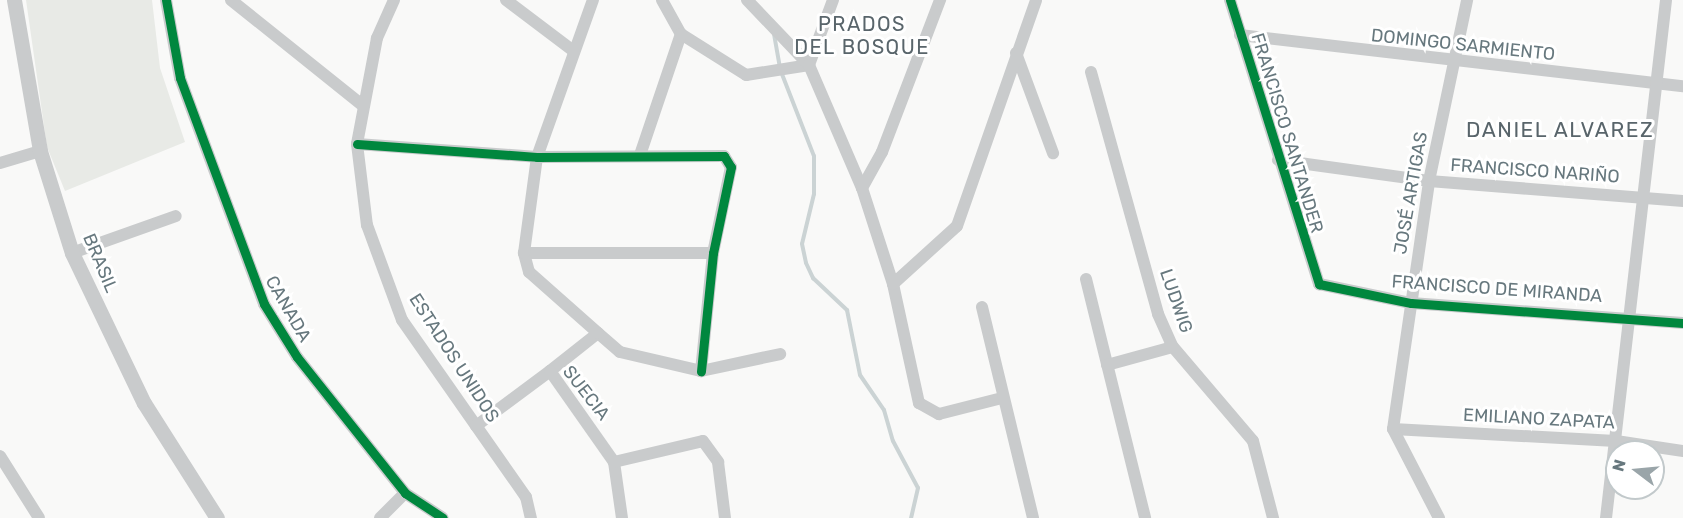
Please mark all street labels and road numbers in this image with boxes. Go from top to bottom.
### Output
street label: DOMINGO SARMIENTO [1370,25,1556,65]
street label: FRANCISCO SANTANDER [1246,30,1328,236]
street label: JOSÉ ARTIGAS [1390,130,1432,256]
street label: FRANCISCO NARIÑO [1450,154,1620,188]
street label: BRASIL [78,230,122,296]
street label: LUDWIG [1155,266,1197,336]
street label: FRANCISCO DE MIRANDA [1391,271,1603,307]
street label: CANADA [260,272,316,346]
street label: ESTADOS UNIDOS [404,290,504,426]
street label: SUECIA [558,361,614,425]
street label: EMILIANO ZAPATA [1463,404,1615,434]

